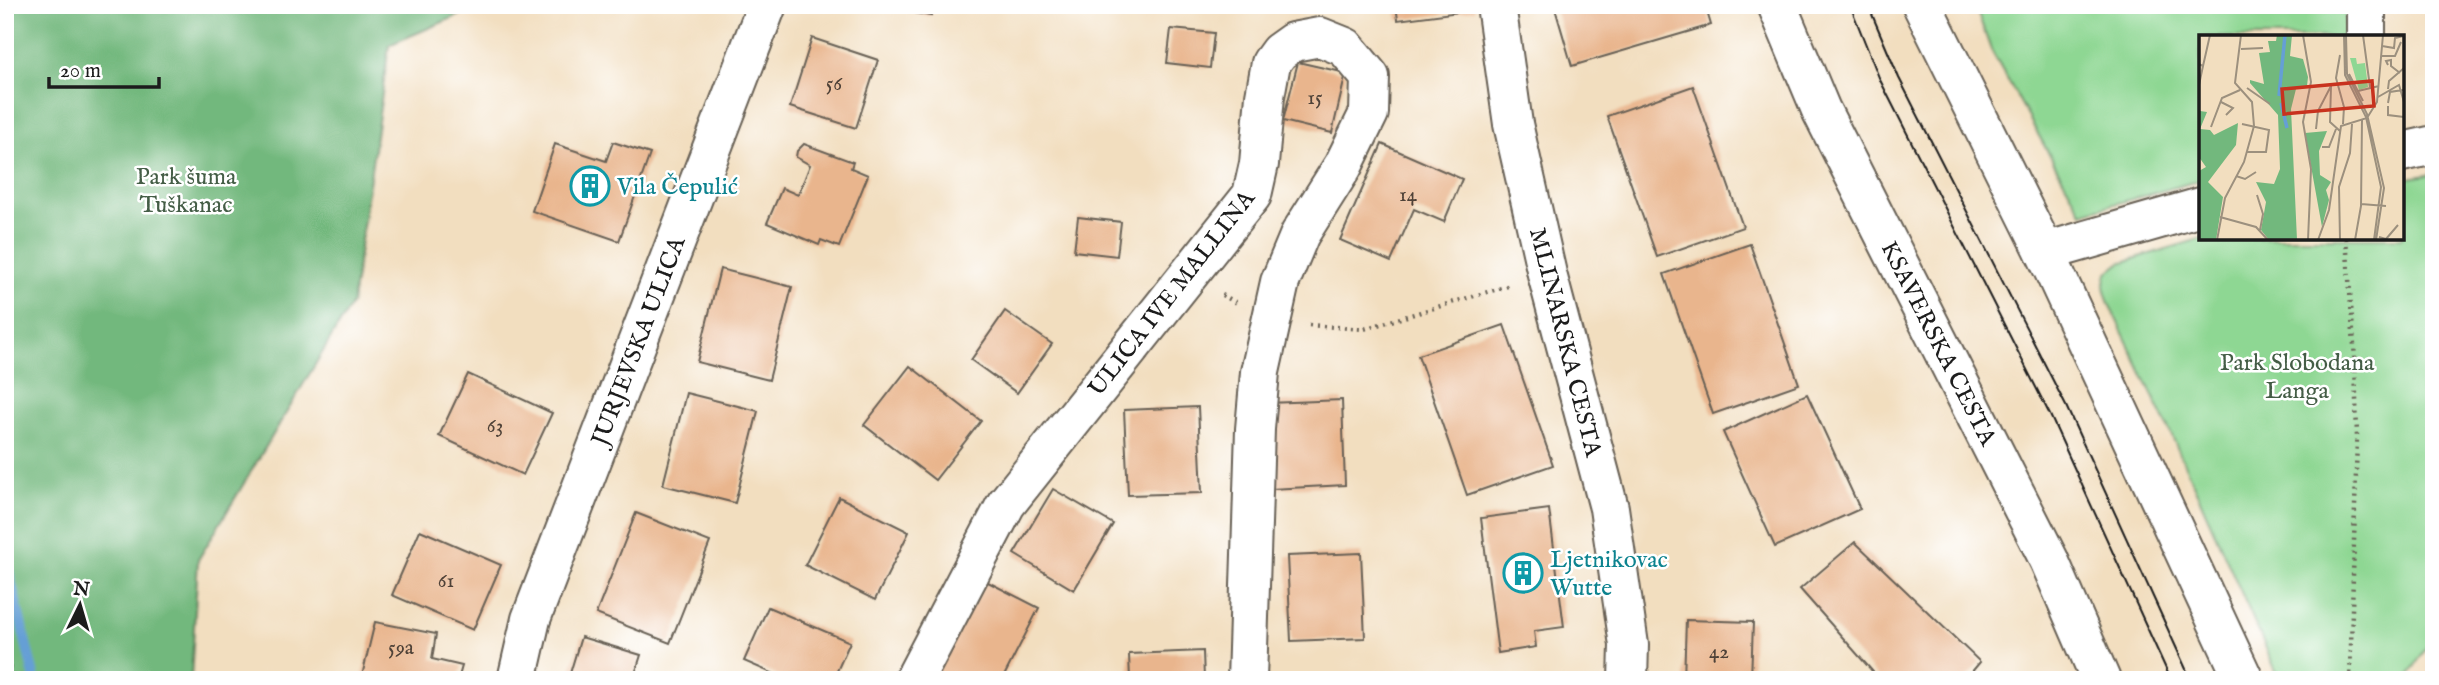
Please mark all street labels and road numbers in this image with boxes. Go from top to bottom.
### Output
street label: ULICA IVE MALLINA [1082,184,1263,403]
street label: MLINARSKA CESTA [1521,225,1608,461]
street label: JURJEVSKA ULICA [584,232,694,453]
street label: KSAVERSKA CESTA [1873,236,2003,452]

